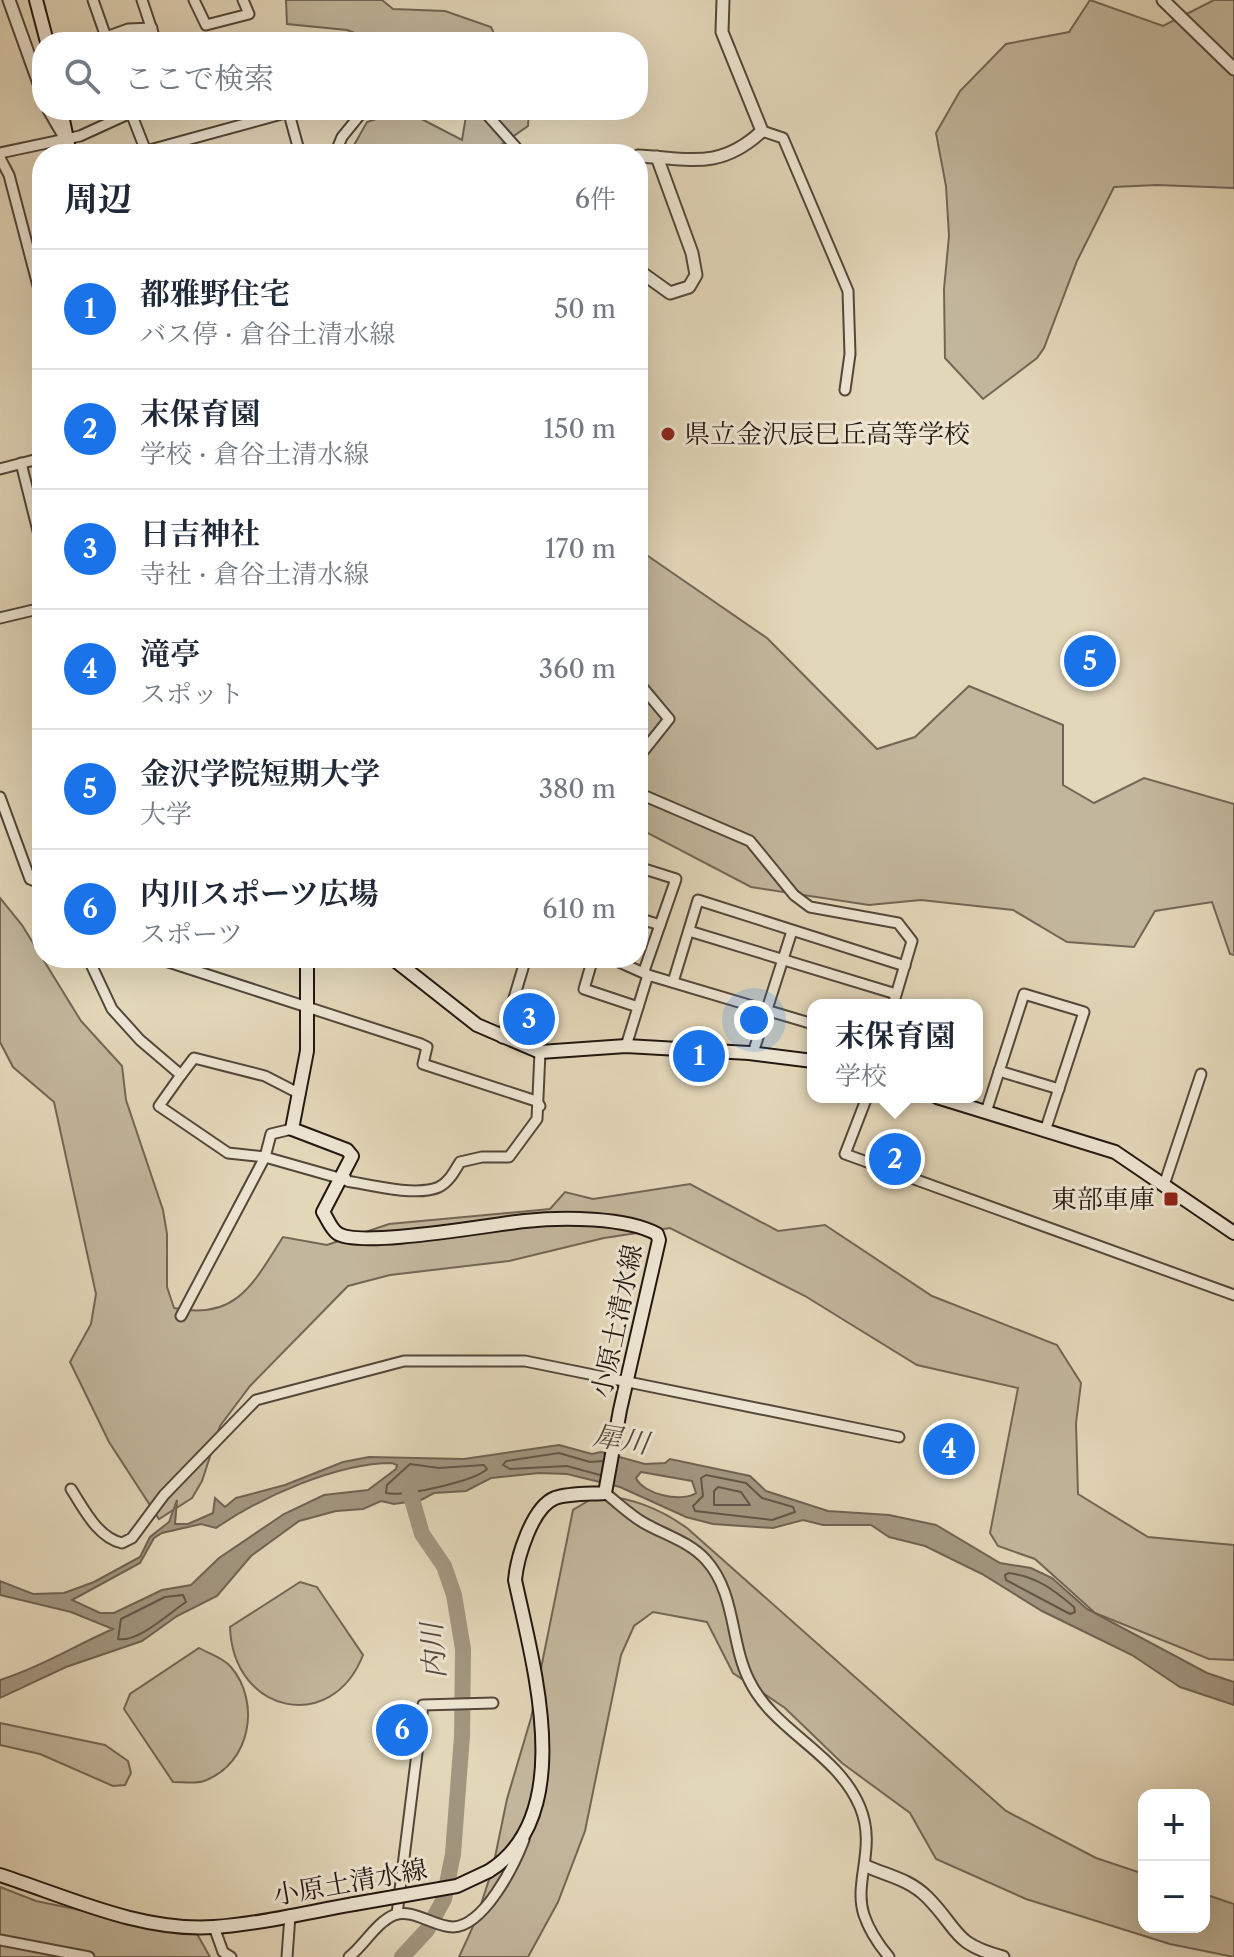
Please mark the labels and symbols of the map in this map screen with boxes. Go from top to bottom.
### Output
place label: 県立金沢辰巳丘高等学校 [684,418,970,450]
marker: 県立金沢辰巳丘高等学校 [659,425,677,443]
pin: 5 [1064,631,1116,691]
pin: 3 [503,989,555,1049]
your location [734,1000,774,1040]
pin: 1 [673,1026,725,1086]
pin: 2 [869,1129,921,1189]
place label: 東部車庫 [1051,1183,1155,1215]
marker: 東部車庫 [1162,1190,1180,1208]
street label: 小原土清水線 [585,1241,649,1401]
water label: 犀川 [591,1418,654,1461]
pin: 4 [923,1419,975,1479]
water label: 内川 [414,1619,452,1680]
pin: 6 [376,1700,428,1760]
street label: 小原土清水線 [270,1853,430,1911]

